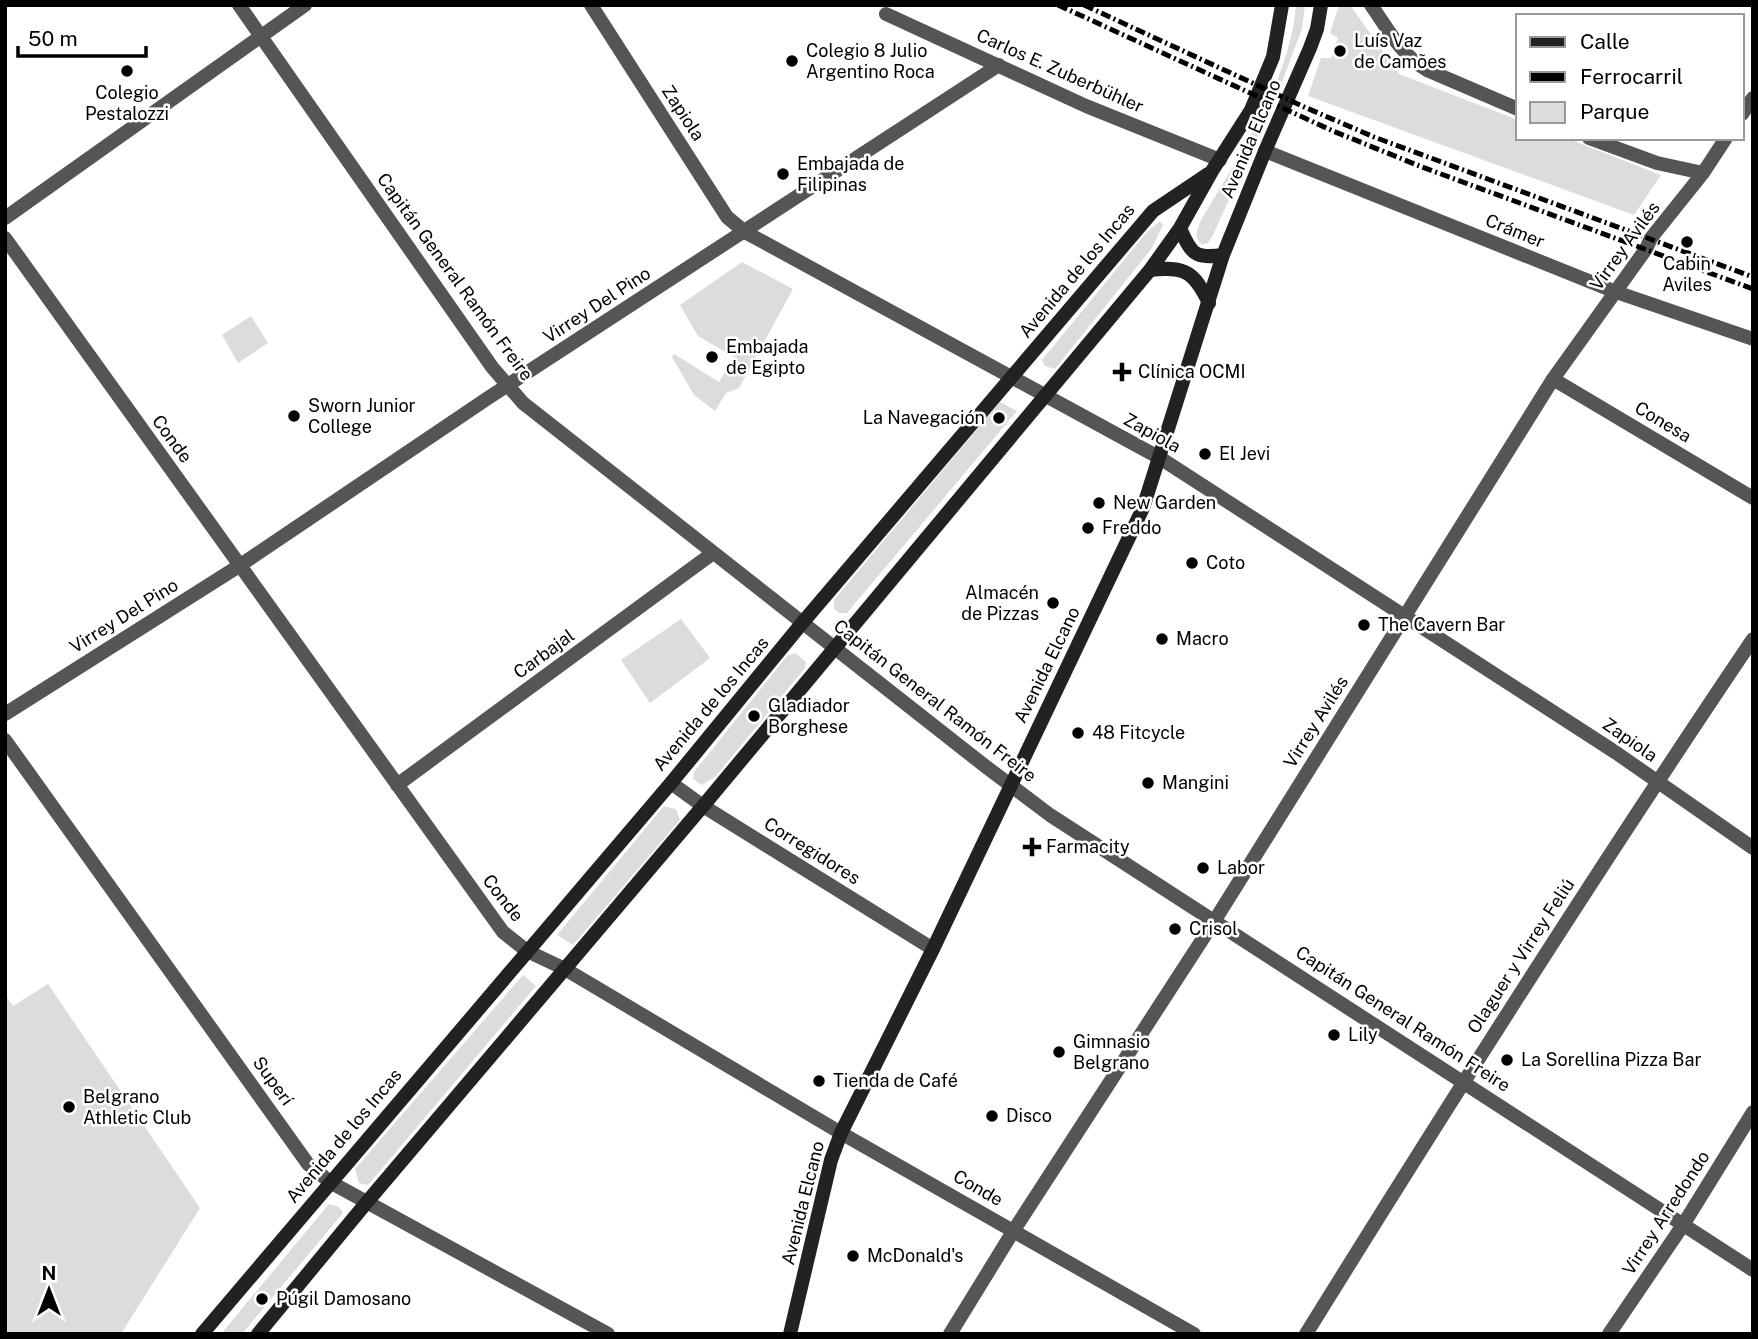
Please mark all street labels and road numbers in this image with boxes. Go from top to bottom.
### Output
street label: Carlos E. Zuberbühler [973,24,1147,117]
street label: Avenida Elcano [1216,76,1285,201]
street label: Zapiola [658,81,709,145]
street label: Capitán General Ramón Freire [373,169,538,385]
street label: Virrey Avilés [1585,197,1664,294]
street label: Avenida de los Incas [1014,199,1139,342]
street label: Crámer [1483,209,1548,252]
street label: Virrey Del Pino [539,262,654,347]
street label: Conesa [1631,397,1695,447]
street label: Zapiola [1120,408,1185,457]
street label: Conde [148,411,197,467]
street label: Virrey Del Pino [66,574,182,657]
street label: Avenida Elcano [1009,603,1084,726]
street label: Capitán General Ramón Freire [830,615,1041,786]
street label: Carbajal [509,625,578,683]
street label: Avenida de los Incas [648,632,773,775]
street label: Virrey Avilés [1279,672,1352,771]
street label: Zapiola [1599,713,1662,766]
street label: Corregidores [760,813,864,888]
street label: Conde [479,870,528,925]
street label: Olaguer y Virrey Feliú [1463,874,1578,1037]
street label: Capitán General Ramón Freire [1292,941,1514,1096]
street label: Superí [249,1052,298,1110]
street label: Avenida de los Incas [281,1064,406,1207]
street label: Avenida Elcano [777,1139,828,1267]
street label: Virrey Arredondo [1618,1147,1714,1279]
street label: Conde [950,1165,1007,1210]

